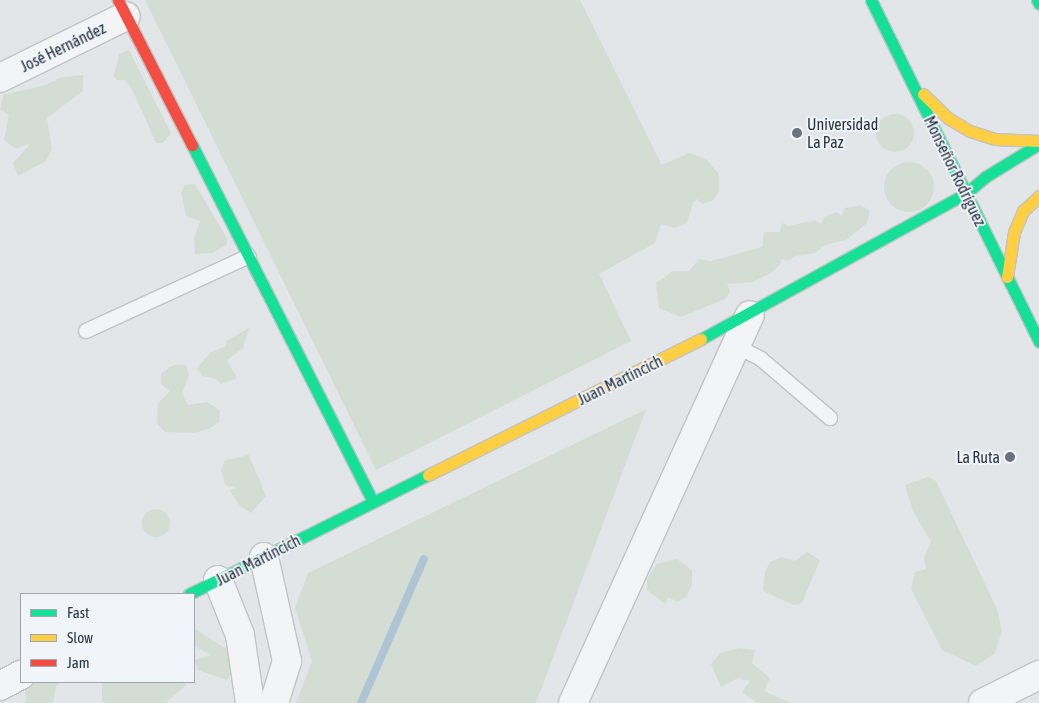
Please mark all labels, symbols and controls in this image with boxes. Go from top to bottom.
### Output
street label: José Hernández [17,18,109,76]
street label: Monseñor Rodríguez [920,113,990,229]
place label: Universidad La Paz [807,114,878,152]
marker: Universidad La Paz [791,127,803,139]
street label: Juan Martincich [574,351,666,409]
place label: La Ruta [956,447,1000,467]
marker: La Ruta [1004,451,1016,463]
street label: Juan Martincich [213,530,303,590]
legend [20,593,195,683]
text: Fast [67,604,89,621]
text: Slow [67,629,93,646]
text: Jam [67,654,90,671]

